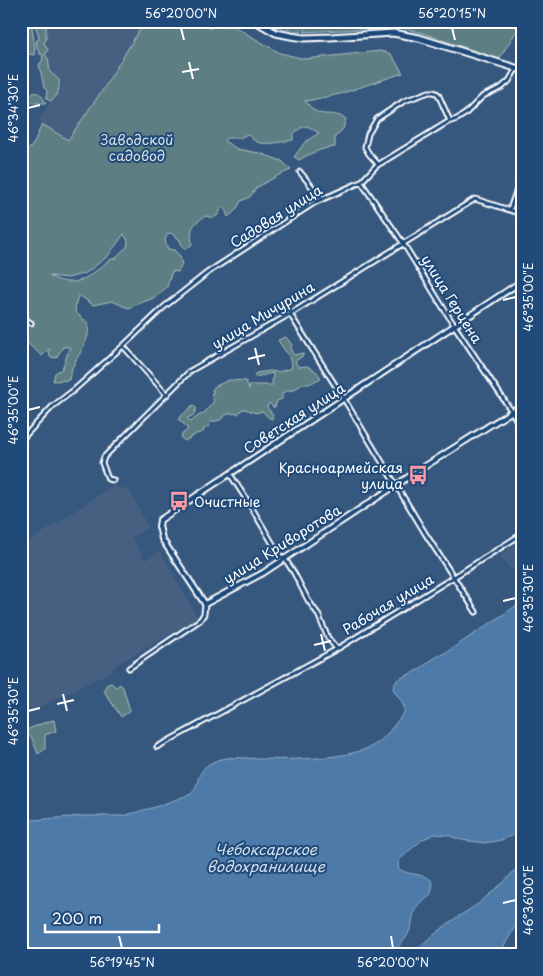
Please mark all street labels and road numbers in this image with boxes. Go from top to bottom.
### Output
street label: Садовая улица [226,179,326,253]
street label: улица Герцена [416,251,488,348]
street label: улица Мичурина [208,276,319,354]
street label: Советская улица [239,377,349,459]
street label: улица Криворотова [219,499,345,589]
street label: Рабочая улица [338,568,438,640]

